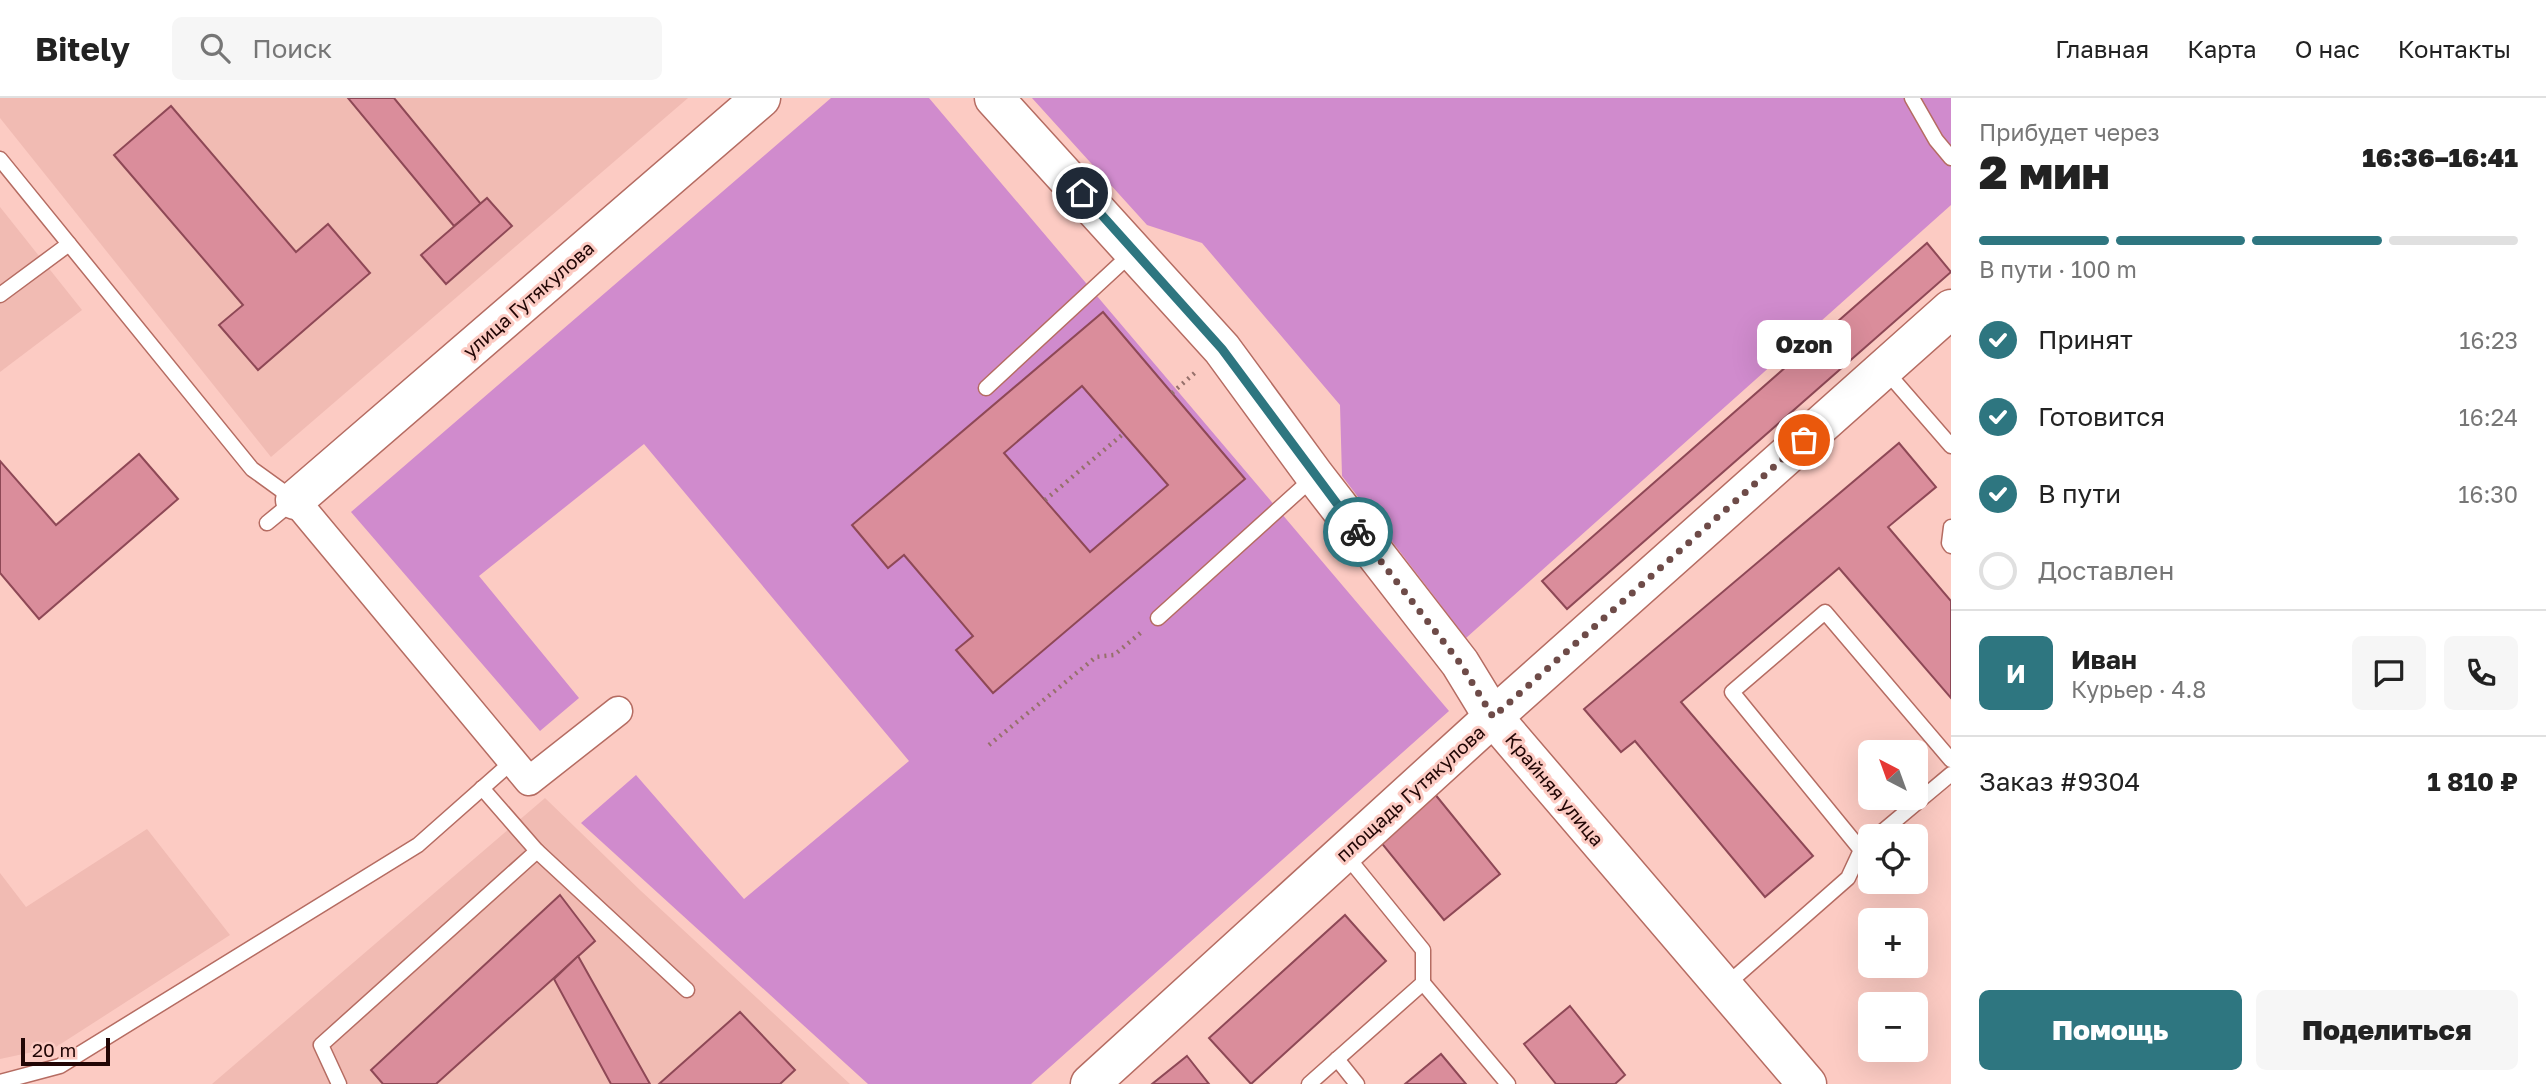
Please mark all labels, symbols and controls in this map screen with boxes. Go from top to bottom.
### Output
search box [172,17,662,80]
text: Bitely [35,29,130,68]
icon: search [196,29,234,67]
text: Поиск [252,33,332,64]
text: Главная [2055,34,2149,63]
text: Карта [2187,34,2257,63]
text: О нас [2295,34,2360,63]
text: Контакты [2398,34,2511,63]
text: Прибудет через [1979,118,2160,146]
text: 16:36–16:41 [2362,142,2518,173]
text: 2 мин [1979,144,2110,199]
pin [1052,163,1112,223]
icon: home [1063,174,1101,212]
street label: улица Гутякулова [458,236,598,362]
text: В пути · 100 m [1979,255,2137,283]
callout: Ozon [1757,321,1851,370]
icon: check [1979,321,2017,359]
text: Принят [2038,324,2133,355]
text: 16:23 [2459,326,2518,354]
text: Ozon [1776,330,1832,358]
icon: check [1979,398,2017,436]
text: Готовится [2038,401,2165,432]
text: 16:24 [2459,403,2518,431]
pin [1774,410,1834,470]
icon: bag [1785,421,1823,459]
icon: check [1979,475,2017,513]
text: В пути [2038,478,2121,509]
text: 16:30 [2458,480,2518,508]
courier [1323,497,1393,567]
icon: bike [1339,513,1377,551]
text: Доставлен [2038,555,2174,586]
button: chat [2352,636,2426,710]
button: phone [2444,636,2518,710]
text: Иван [2071,644,2137,675]
text: И [2006,658,2026,689]
text: Курьер · 4.8 [2071,675,2206,703]
street label: площадь Гутякулова [1331,720,1489,866]
street label: Крайняя улица [1501,728,1609,850]
north arrow [1858,740,1928,810]
map controls [1858,740,1928,1062]
text: Заказ #9304 [1979,766,2140,797]
text: 1 810 ₽ [2427,766,2518,797]
button: locate [1858,824,1928,894]
button: + [1858,908,1928,978]
button: Помощь [1979,990,2242,1070]
button: Поделиться [2256,990,2518,1070]
button: − [1858,992,1928,1062]
scale bar [21,1035,110,1067]
text: 20 m [32,1038,76,1061]

